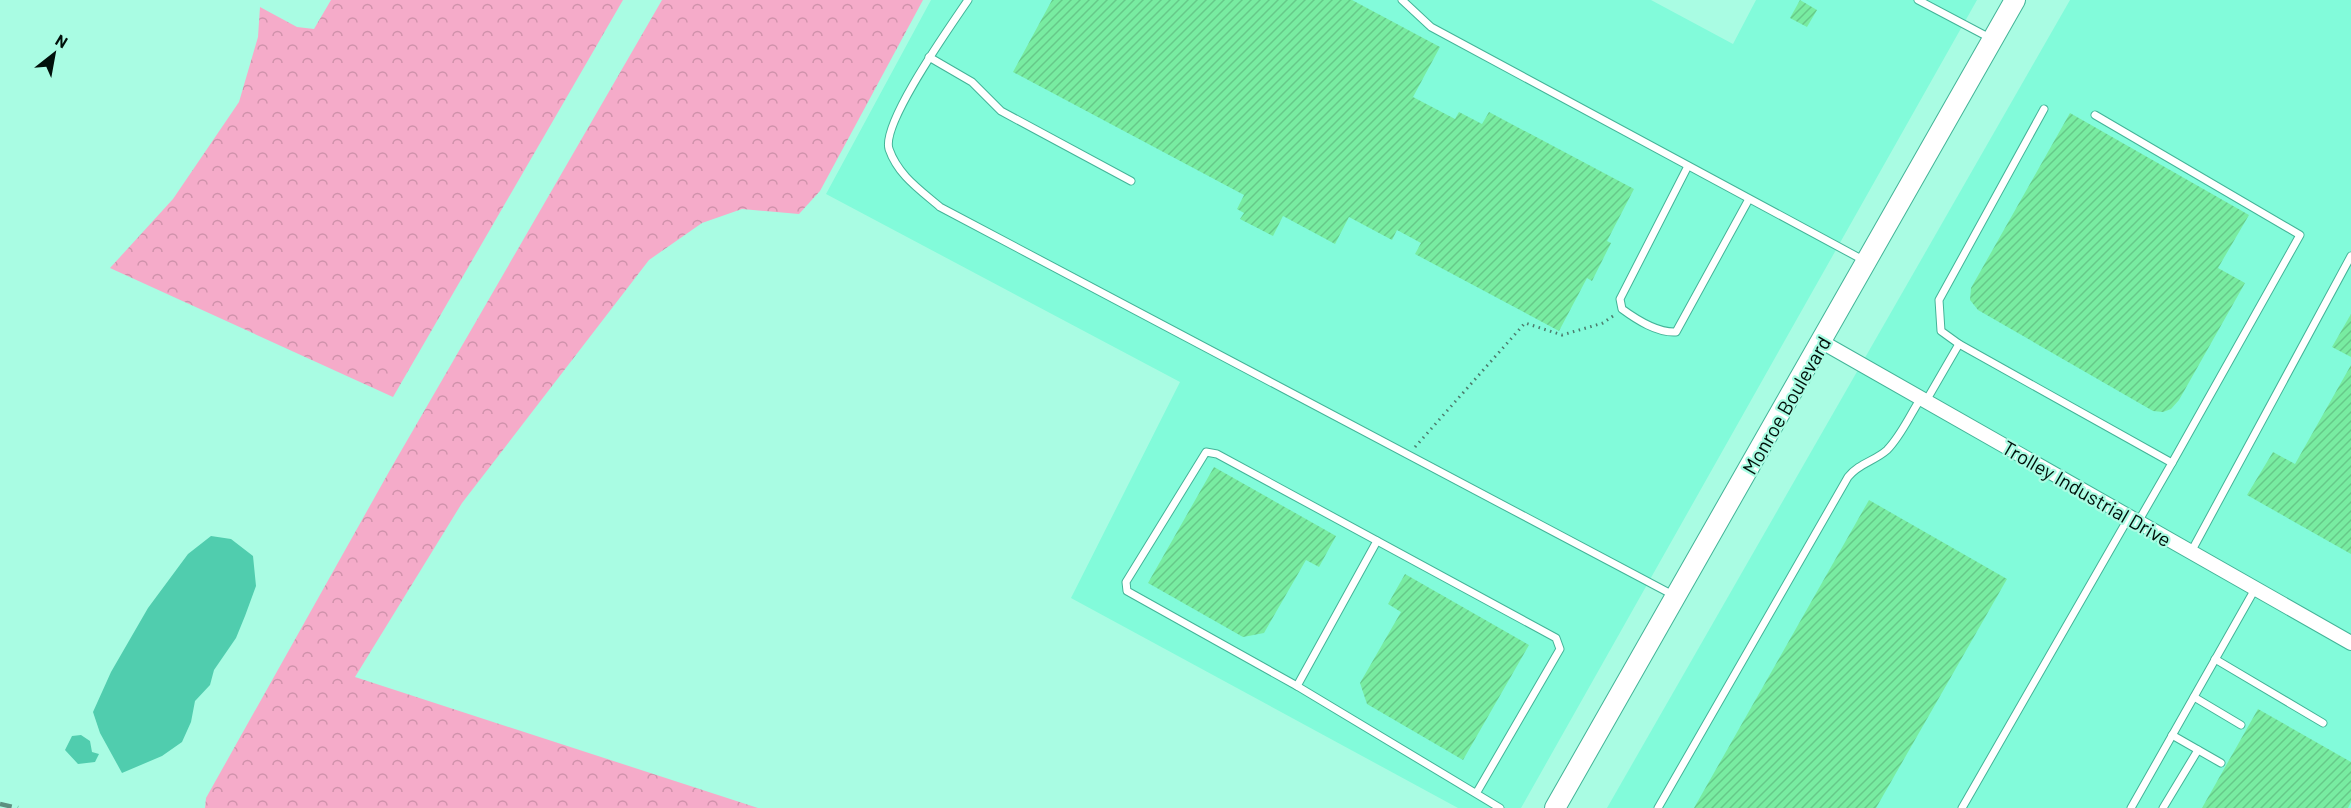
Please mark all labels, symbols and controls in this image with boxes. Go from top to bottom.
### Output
north arrow [24,24,84,84]
text: N [53,30,71,52]
street label: Monroe Boulevard [1737,332,1835,478]
street label: Trolley Industrial Drive [1998,435,2176,551]

